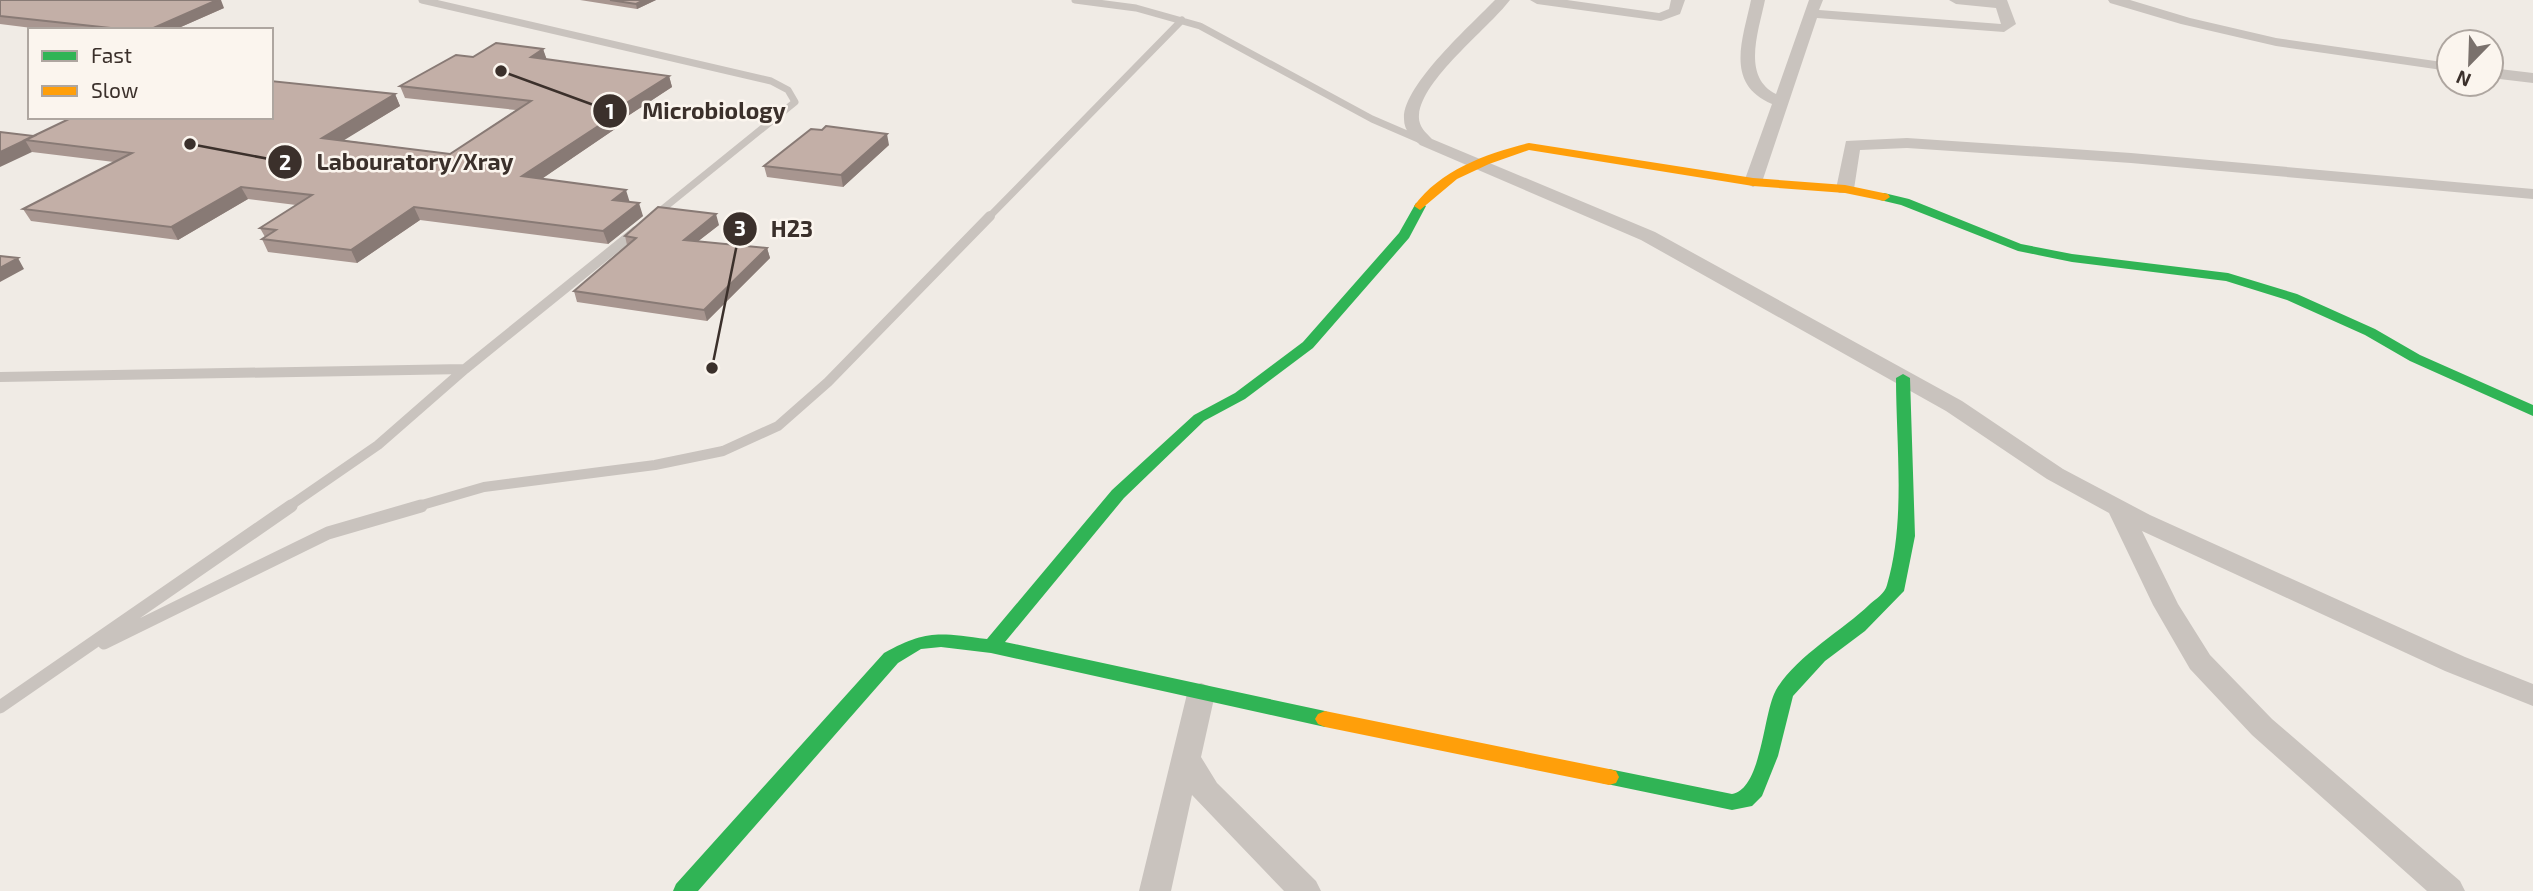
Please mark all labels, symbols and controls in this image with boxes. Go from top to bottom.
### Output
legend [28,28,273,119]
north arrow [2435,28,2505,98]
text: Fast [91,42,132,67]
text: N [2452,66,2474,92]
text: Slow [91,77,138,102]
callout: Microbiology [593,89,799,133]
text: Microbiology [642,96,786,124]
text: 1 [605,98,615,123]
callout: Labouratory/Xray [268,140,528,184]
text: Labouratory/Xray [316,147,514,175]
text: 2 [279,149,291,174]
callout: H23 [722,207,827,251]
text: H23 [771,214,813,242]
text: 3 [734,215,746,240]

